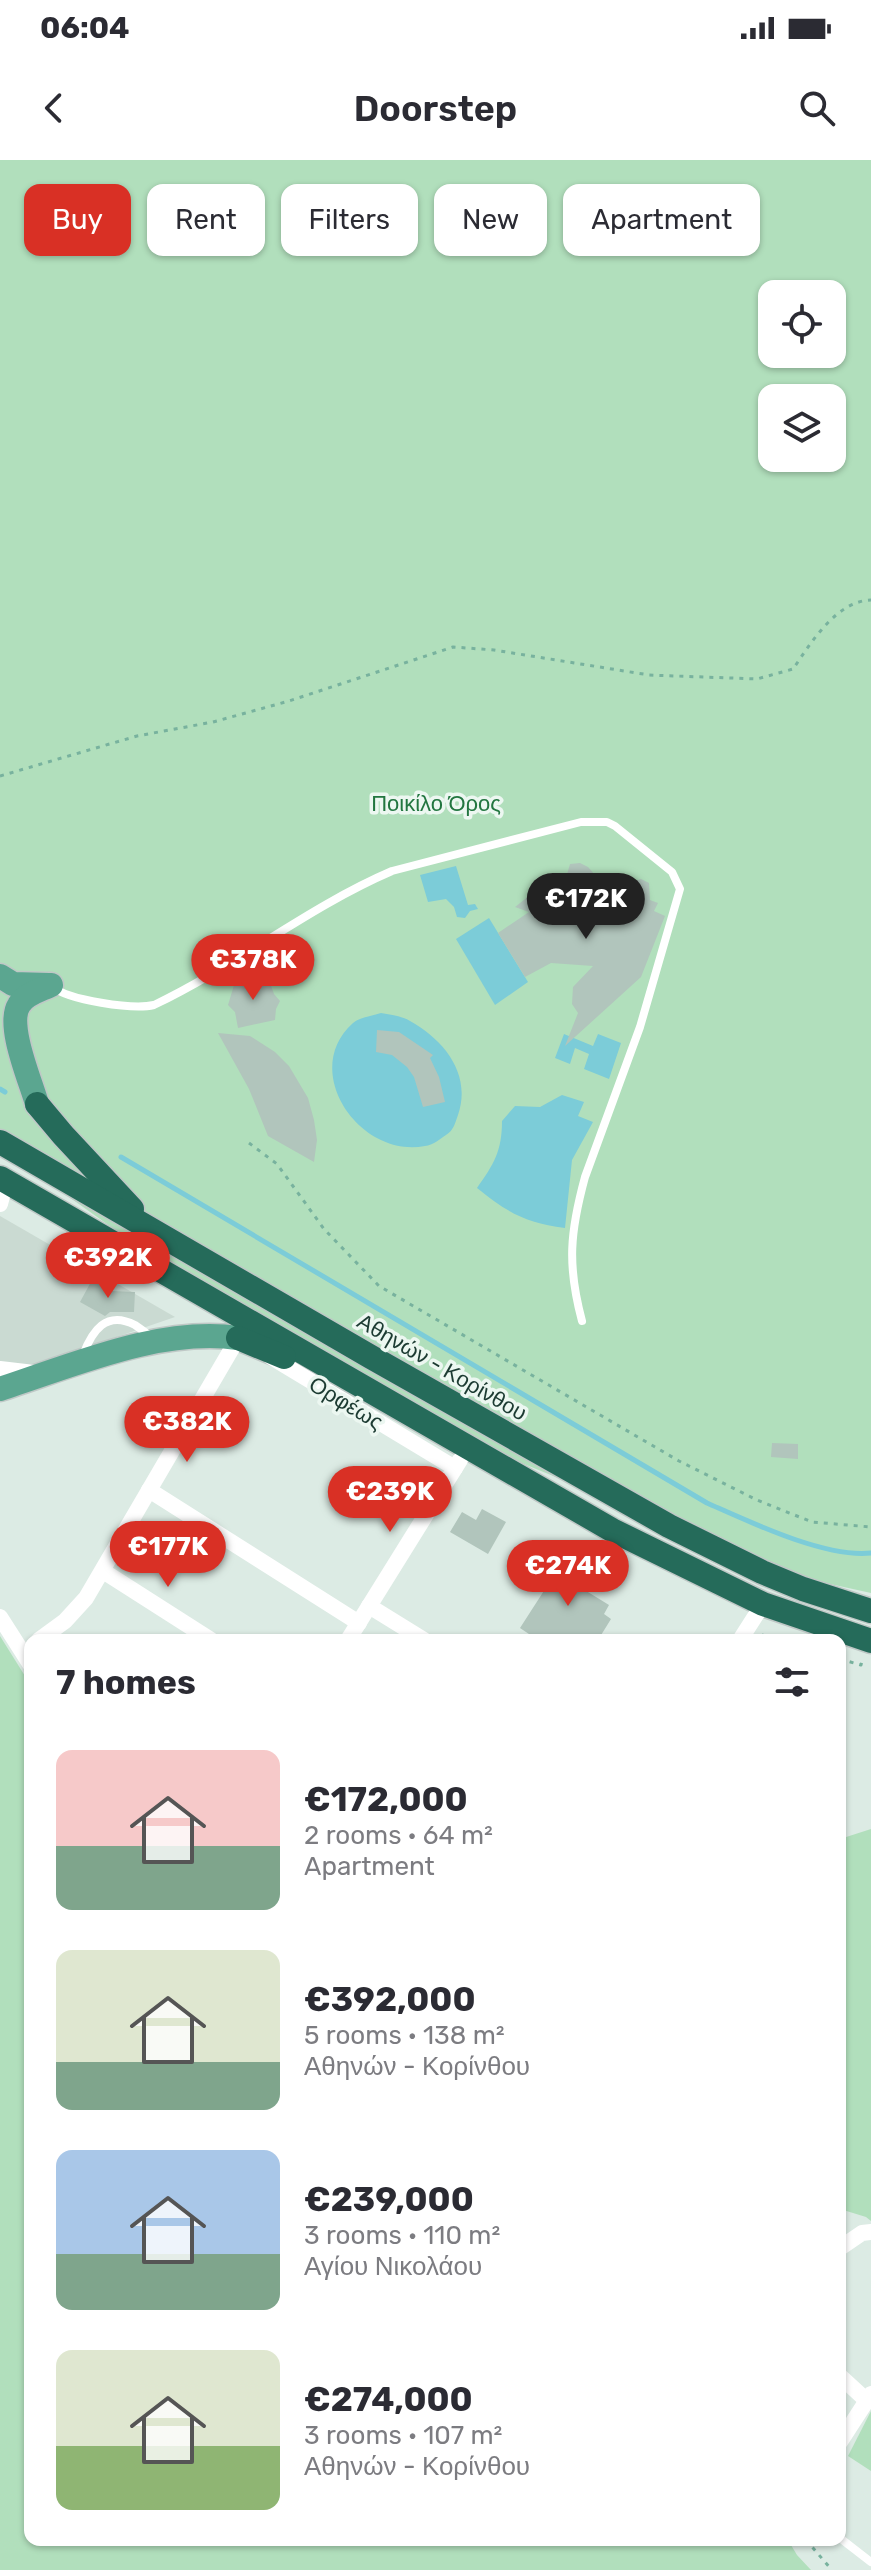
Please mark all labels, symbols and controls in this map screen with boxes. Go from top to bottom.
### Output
text: 06:04 [40,10,130,46]
icon: back [32,86,76,130]
icon: search [795,86,839,130]
text: Doorstep [354,87,517,130]
chip: Buy [24,184,131,256]
chip: Rent [147,184,265,256]
chip: Filters [281,184,418,256]
chip: New [434,184,547,256]
chip: Apartment [563,184,760,256]
map controls [758,280,846,472]
button: locate [758,280,846,368]
button: layers [758,384,846,472]
park label: Ποικίλο Όρος [371,790,501,817]
pin: €172K [530,873,642,941]
text: €172K [545,883,627,914]
pin: €378K [197,934,309,1002]
text: €378K [209,944,297,975]
pin: €392K [52,1232,164,1300]
text: €392K [64,1242,152,1273]
street label: Αθηνών - Κορίνθου [352,1307,532,1427]
street label: Ορφέως [304,1370,388,1436]
pin: €382K [131,1396,243,1464]
text: €382K [142,1406,232,1437]
pin: €239K [334,1466,446,1534]
text: €239K [346,1476,434,1507]
pin: €177K [112,1521,224,1589]
text: €177K [128,1531,208,1562]
pin: €274K [512,1540,624,1608]
text: €274K [525,1550,611,1581]
icon: filters [770,1660,814,1704]
text: 7 homes [56,1662,196,1703]
text: €172,000 [304,1779,468,1820]
icon: home [120,1782,216,1878]
text: 2 rooms · 64 m² [304,1820,493,1851]
text: Apartment [304,1851,435,1882]
text: €392,000 [304,1979,476,2020]
icon: home [120,1982,216,2078]
text: 5 rooms · 138 m² [304,2020,505,2051]
text: Αθηνών - Κορίνθου [304,2051,530,2082]
text: €239,000 [304,2179,474,2220]
icon: home [120,2182,216,2278]
text: 3 rooms · 110 m² [304,2220,500,2251]
text: Αγίου Νικολάου [304,2251,482,2282]
text: €274,000 [304,2379,473,2420]
icon: home [120,2382,216,2478]
text: 3 rooms · 107 m² [304,2420,503,2451]
text: Αθηνών - Κορίνθου [304,2451,530,2482]

